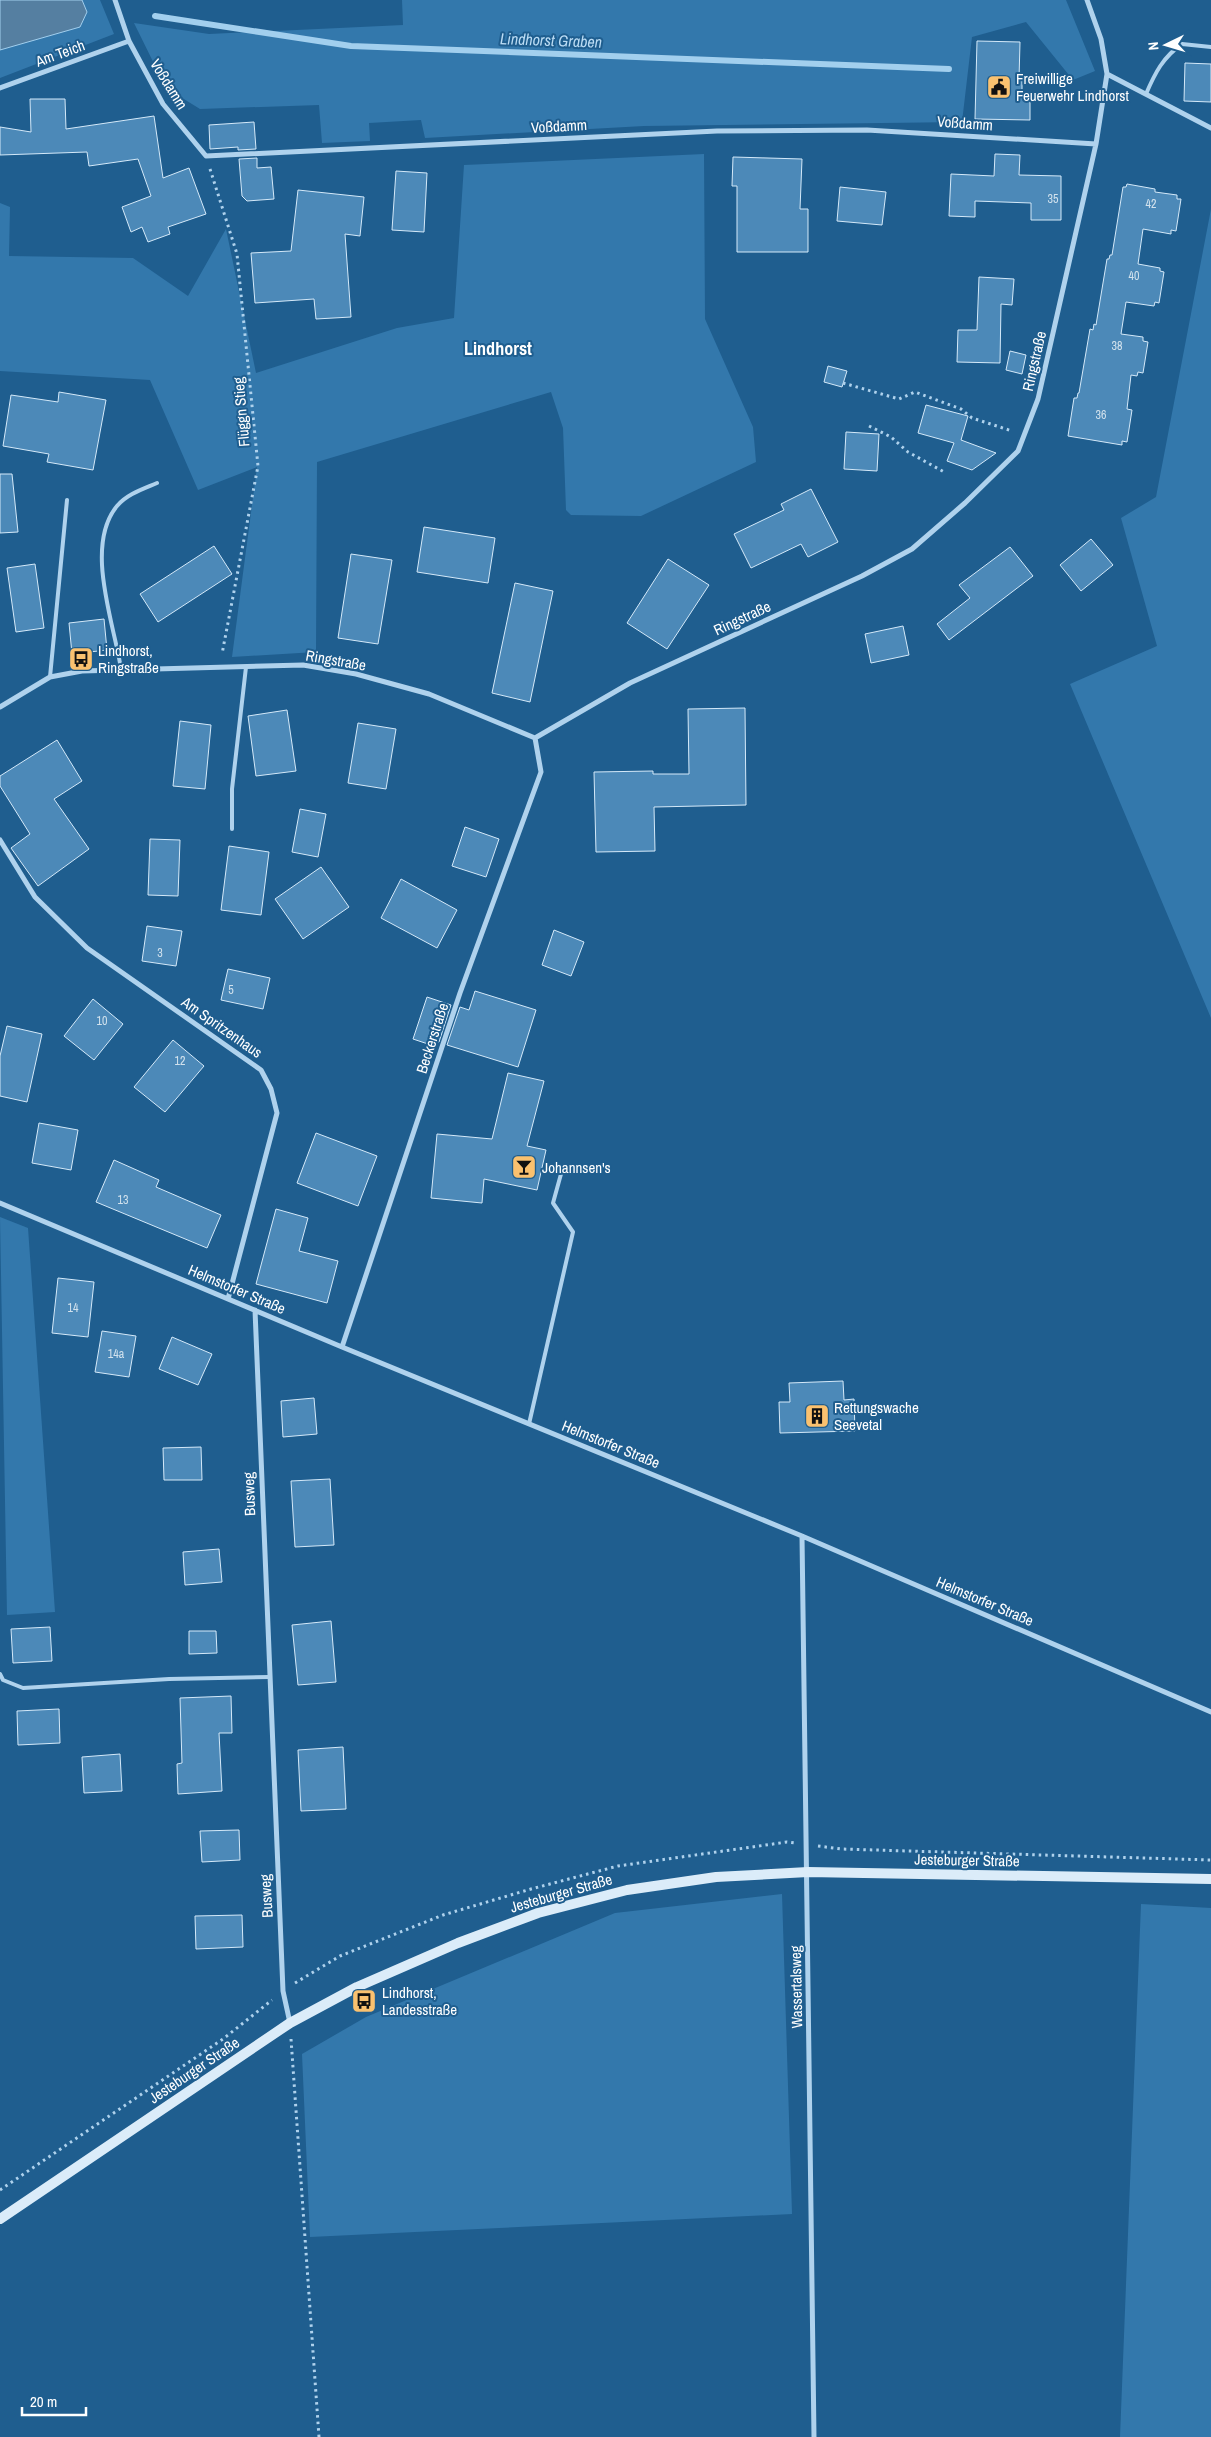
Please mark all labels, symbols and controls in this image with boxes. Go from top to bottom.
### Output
north arrow [1141,20,1191,70]
water label: Lindhorst Graben [500,27,602,53]
street label: Am Teich [31,34,88,72]
text: N [1144,41,1162,51]
street label: Voßdamm [145,55,193,113]
place label: Freiwillige Feuerwehr Lindhorst [1016,68,1129,106]
public building icon: Freiwillige Feuerwehr Lindhorst [986,74,1012,100]
street label: Voßdamm [936,111,994,135]
street label: Voßdamm [530,114,588,138]
house number: 35 [1048,191,1059,207]
house number: 42 [1146,196,1156,212]
house number: 40 [1129,268,1139,284]
street label: Ringstraße [1017,329,1051,393]
district label: Lindhorst [464,336,532,361]
house number: 38 [1112,338,1122,354]
street label: Flüggn Stieg [227,376,255,448]
house number: 36 [1096,407,1106,423]
street label: Ringstraße [710,596,774,640]
place label: Lindhorst, Ringstraße [98,640,159,678]
street label: Ringstraße [304,644,368,676]
bus stop icon: Lindhorst, Ringstraße [68,646,94,672]
house number: 3 [157,945,163,961]
house number: 5 [228,982,234,998]
street label: Am Spritzenhaus [177,991,267,1063]
street label: Beckerstraße [411,1000,453,1076]
house number: 10 [97,1013,107,1029]
house number: 12 [175,1053,185,1069]
bar icon: Johannsen's [511,1154,537,1180]
place label: Johannsen's [542,1157,611,1178]
house number: 13 [118,1192,128,1208]
street label: Helmstorfer Straße [185,1259,289,1319]
house number: 14 [68,1300,79,1316]
house number: 14a [108,1346,125,1362]
place label: Rettungswache Seevetal [834,1397,919,1435]
building icon: Rettungswache Seevetal [804,1403,830,1429]
street label: Helmstorfer Straße [559,1415,663,1473]
street label: Busweg [238,1472,260,1516]
street label: Helmstorfer Straße [933,1571,1037,1631]
street label: Jesteburger Straße [914,1849,1020,1871]
street label: Jesteburger Straße [507,1868,615,1918]
street label: Busweg [254,1873,278,1918]
street label: Wassertalsweg [785,1945,807,2029]
place label: Lindhorst, Landesstraße [382,1982,457,2020]
bus stop icon: Lindhorst, Landesstraße [351,1988,377,2014]
street label: Jesteburger Straße [144,2032,244,2108]
scale bar [22,2384,86,2416]
text: 20 m [30,2391,57,2412]

